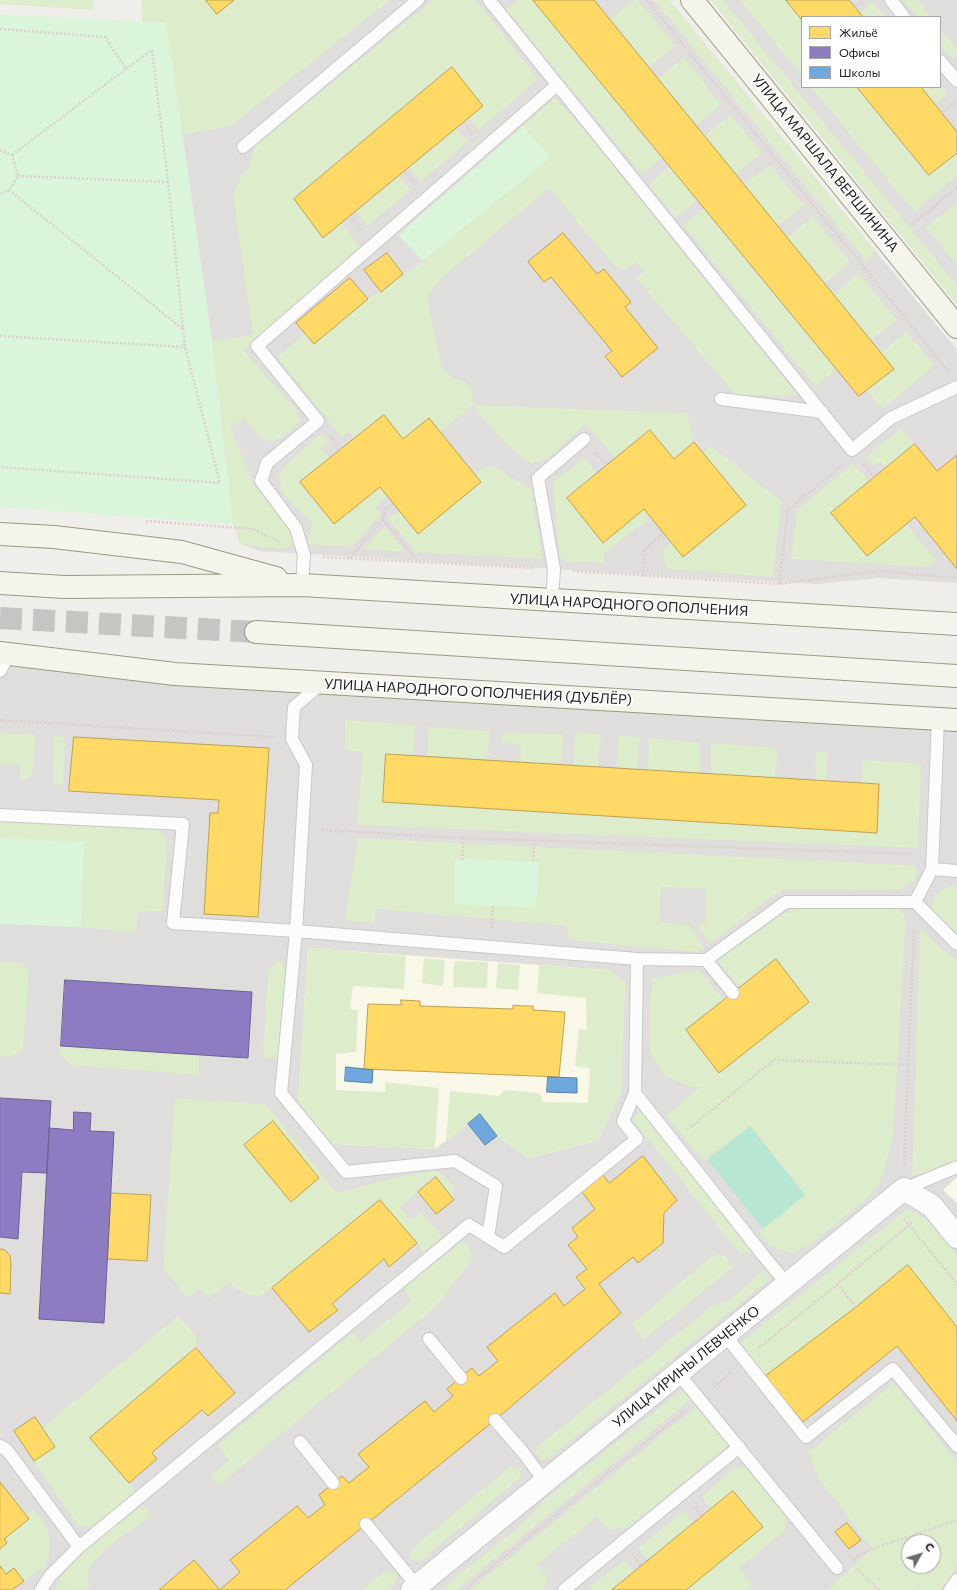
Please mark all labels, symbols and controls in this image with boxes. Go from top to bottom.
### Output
legend [801,16,941,88]
text: Жильё [839,25,878,39]
text: Офисы [839,45,880,59]
text: Школы [839,65,880,79]
street label: УЛИЦА МАРШАЛА ВЕРШИНИНА [748,71,902,255]
street label: УЛИЦА НАРОДНОГО ОПОЛЧЕНИЯ [509,590,749,620]
street label: УЛИЦА НАРОДНОГО ОПОЛЧЕНИЯ (ДУБЛЁР) [324,676,632,708]
street label: УЛИЦА ИРИНЫ ЛЕВЧЕНКО [609,1302,763,1432]
north arrow [901,1534,941,1574]
text: С [923,1540,937,1554]

